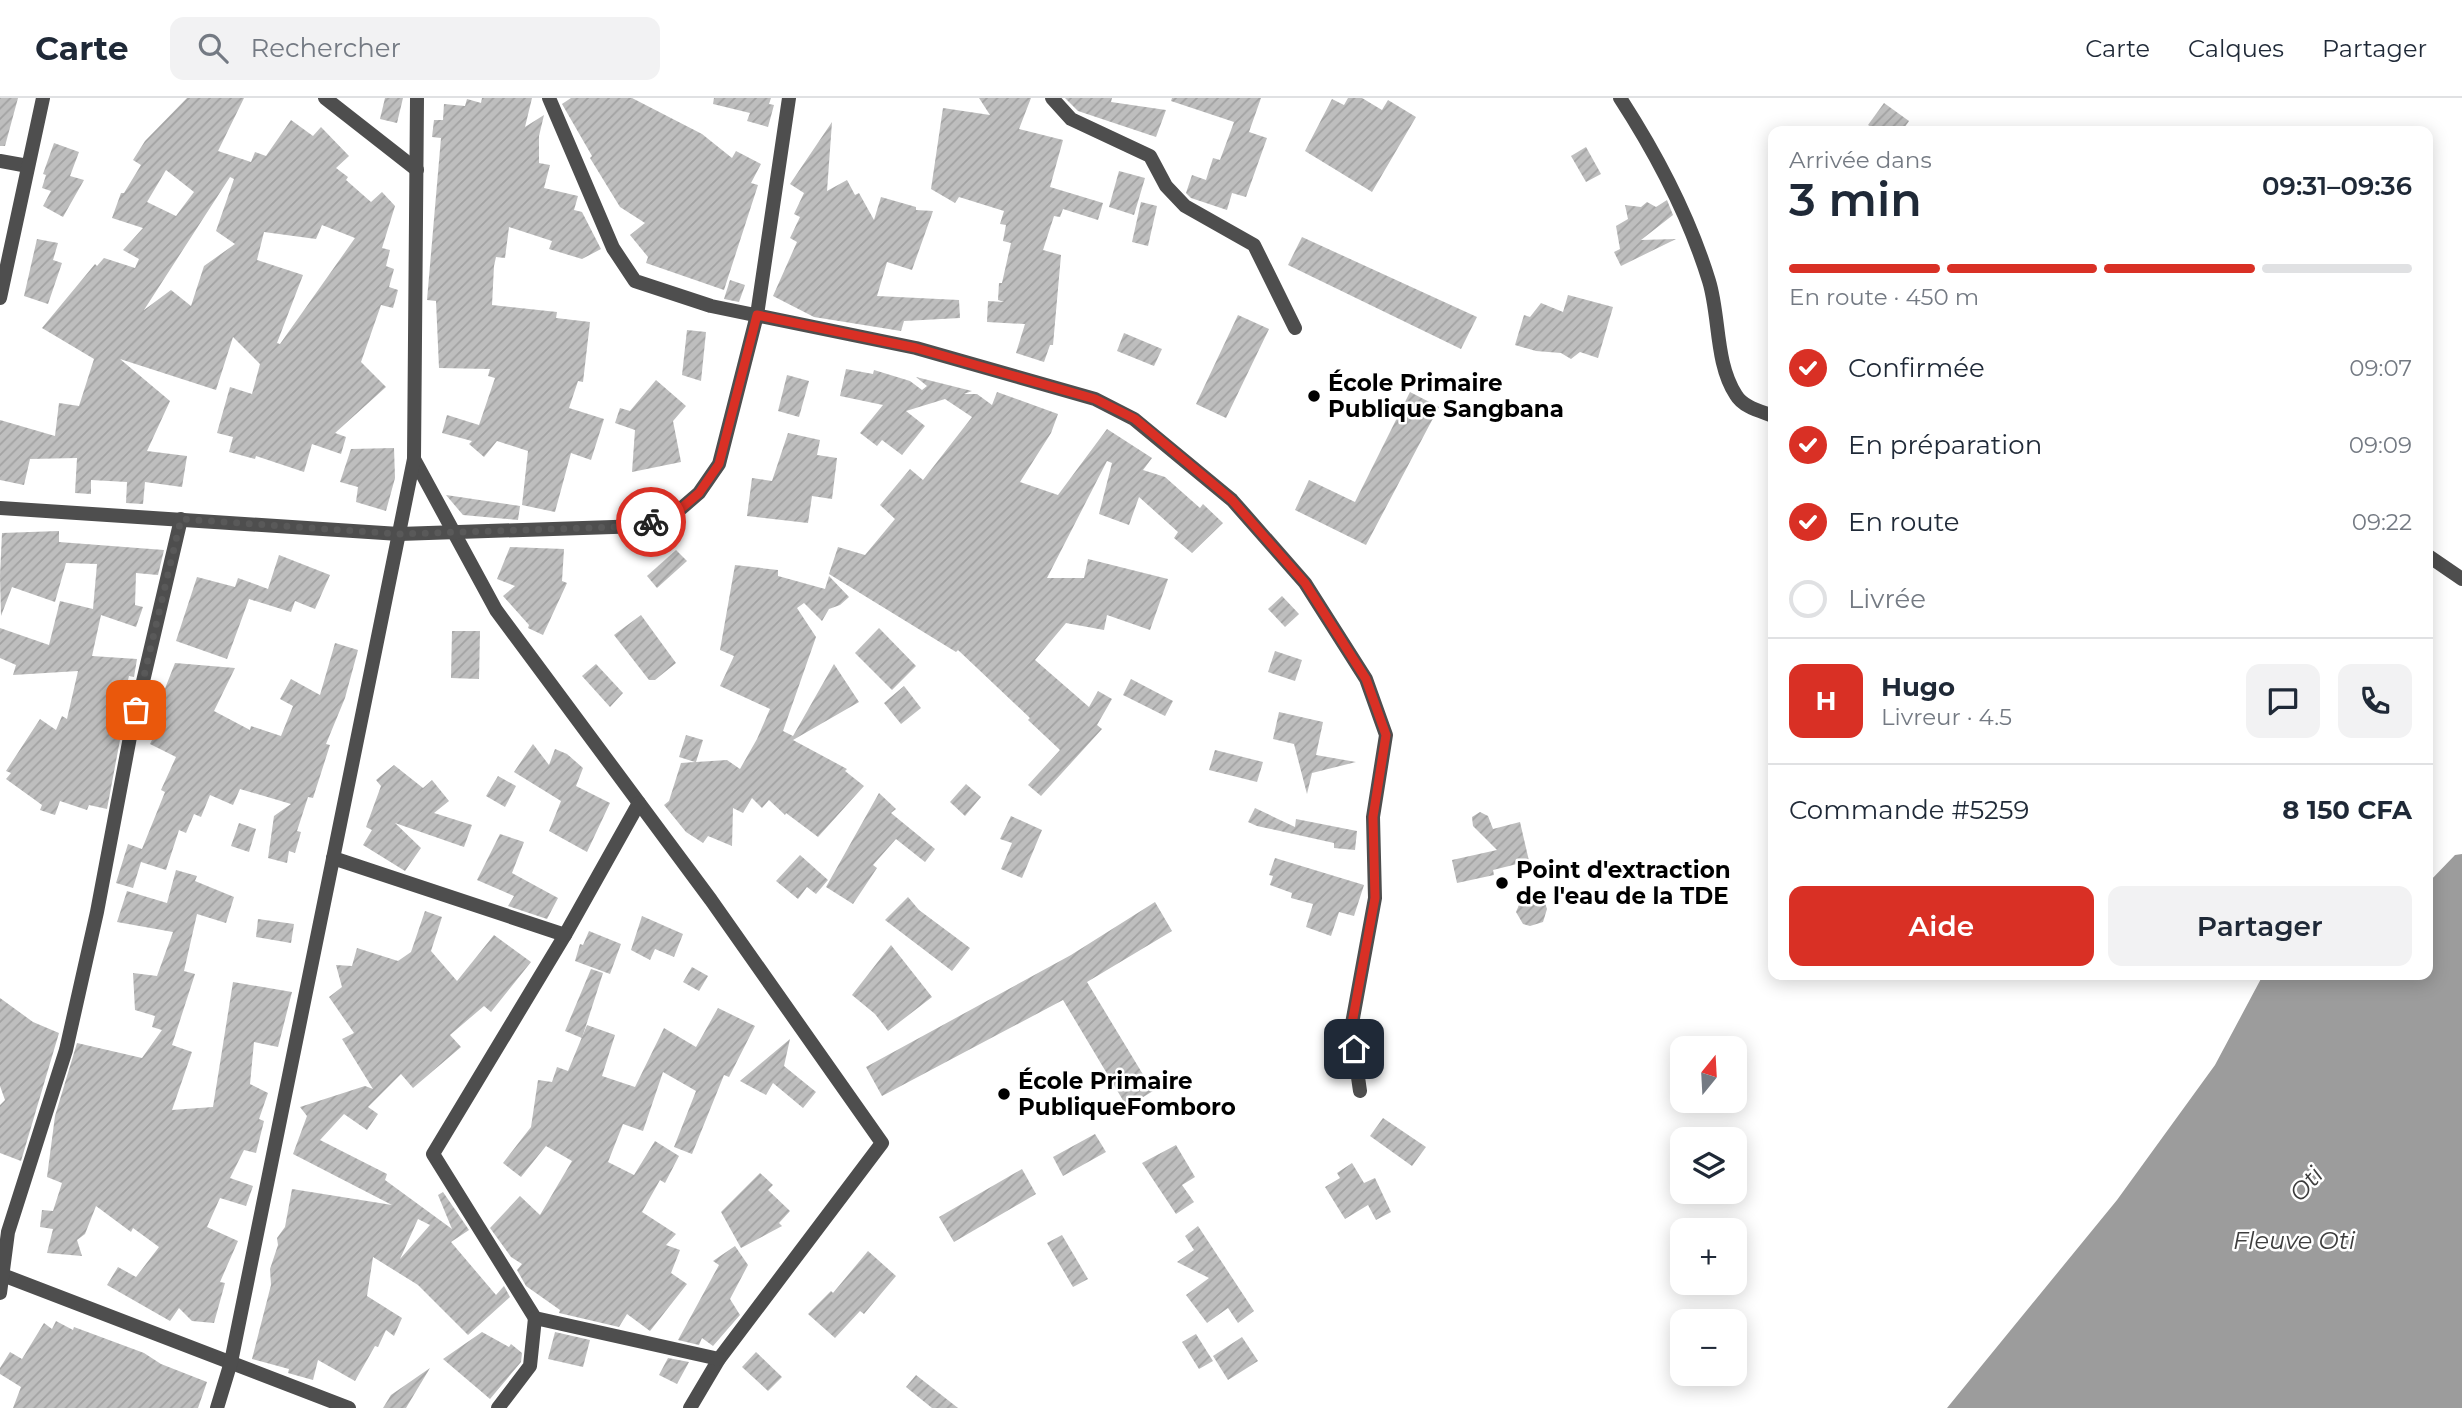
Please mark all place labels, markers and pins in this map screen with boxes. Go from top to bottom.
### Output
place label: École Primaire Publique Sangbana [1328,369,1564,423]
marker: École Primaire Publique Sangbana [1306,388,1322,404]
pin [106,680,166,740]
place label: Point d'extraction de l'eau de la TDE [1516,856,1731,910]
marker: Point d'extraction de l'eau de la TDE [1494,875,1510,891]
pin [1324,1019,1384,1079]
place label: École Primaire PubliqueFomboro [1018,1067,1236,1121]
marker: École Primaire PubliqueFomboro [996,1086,1012,1102]

